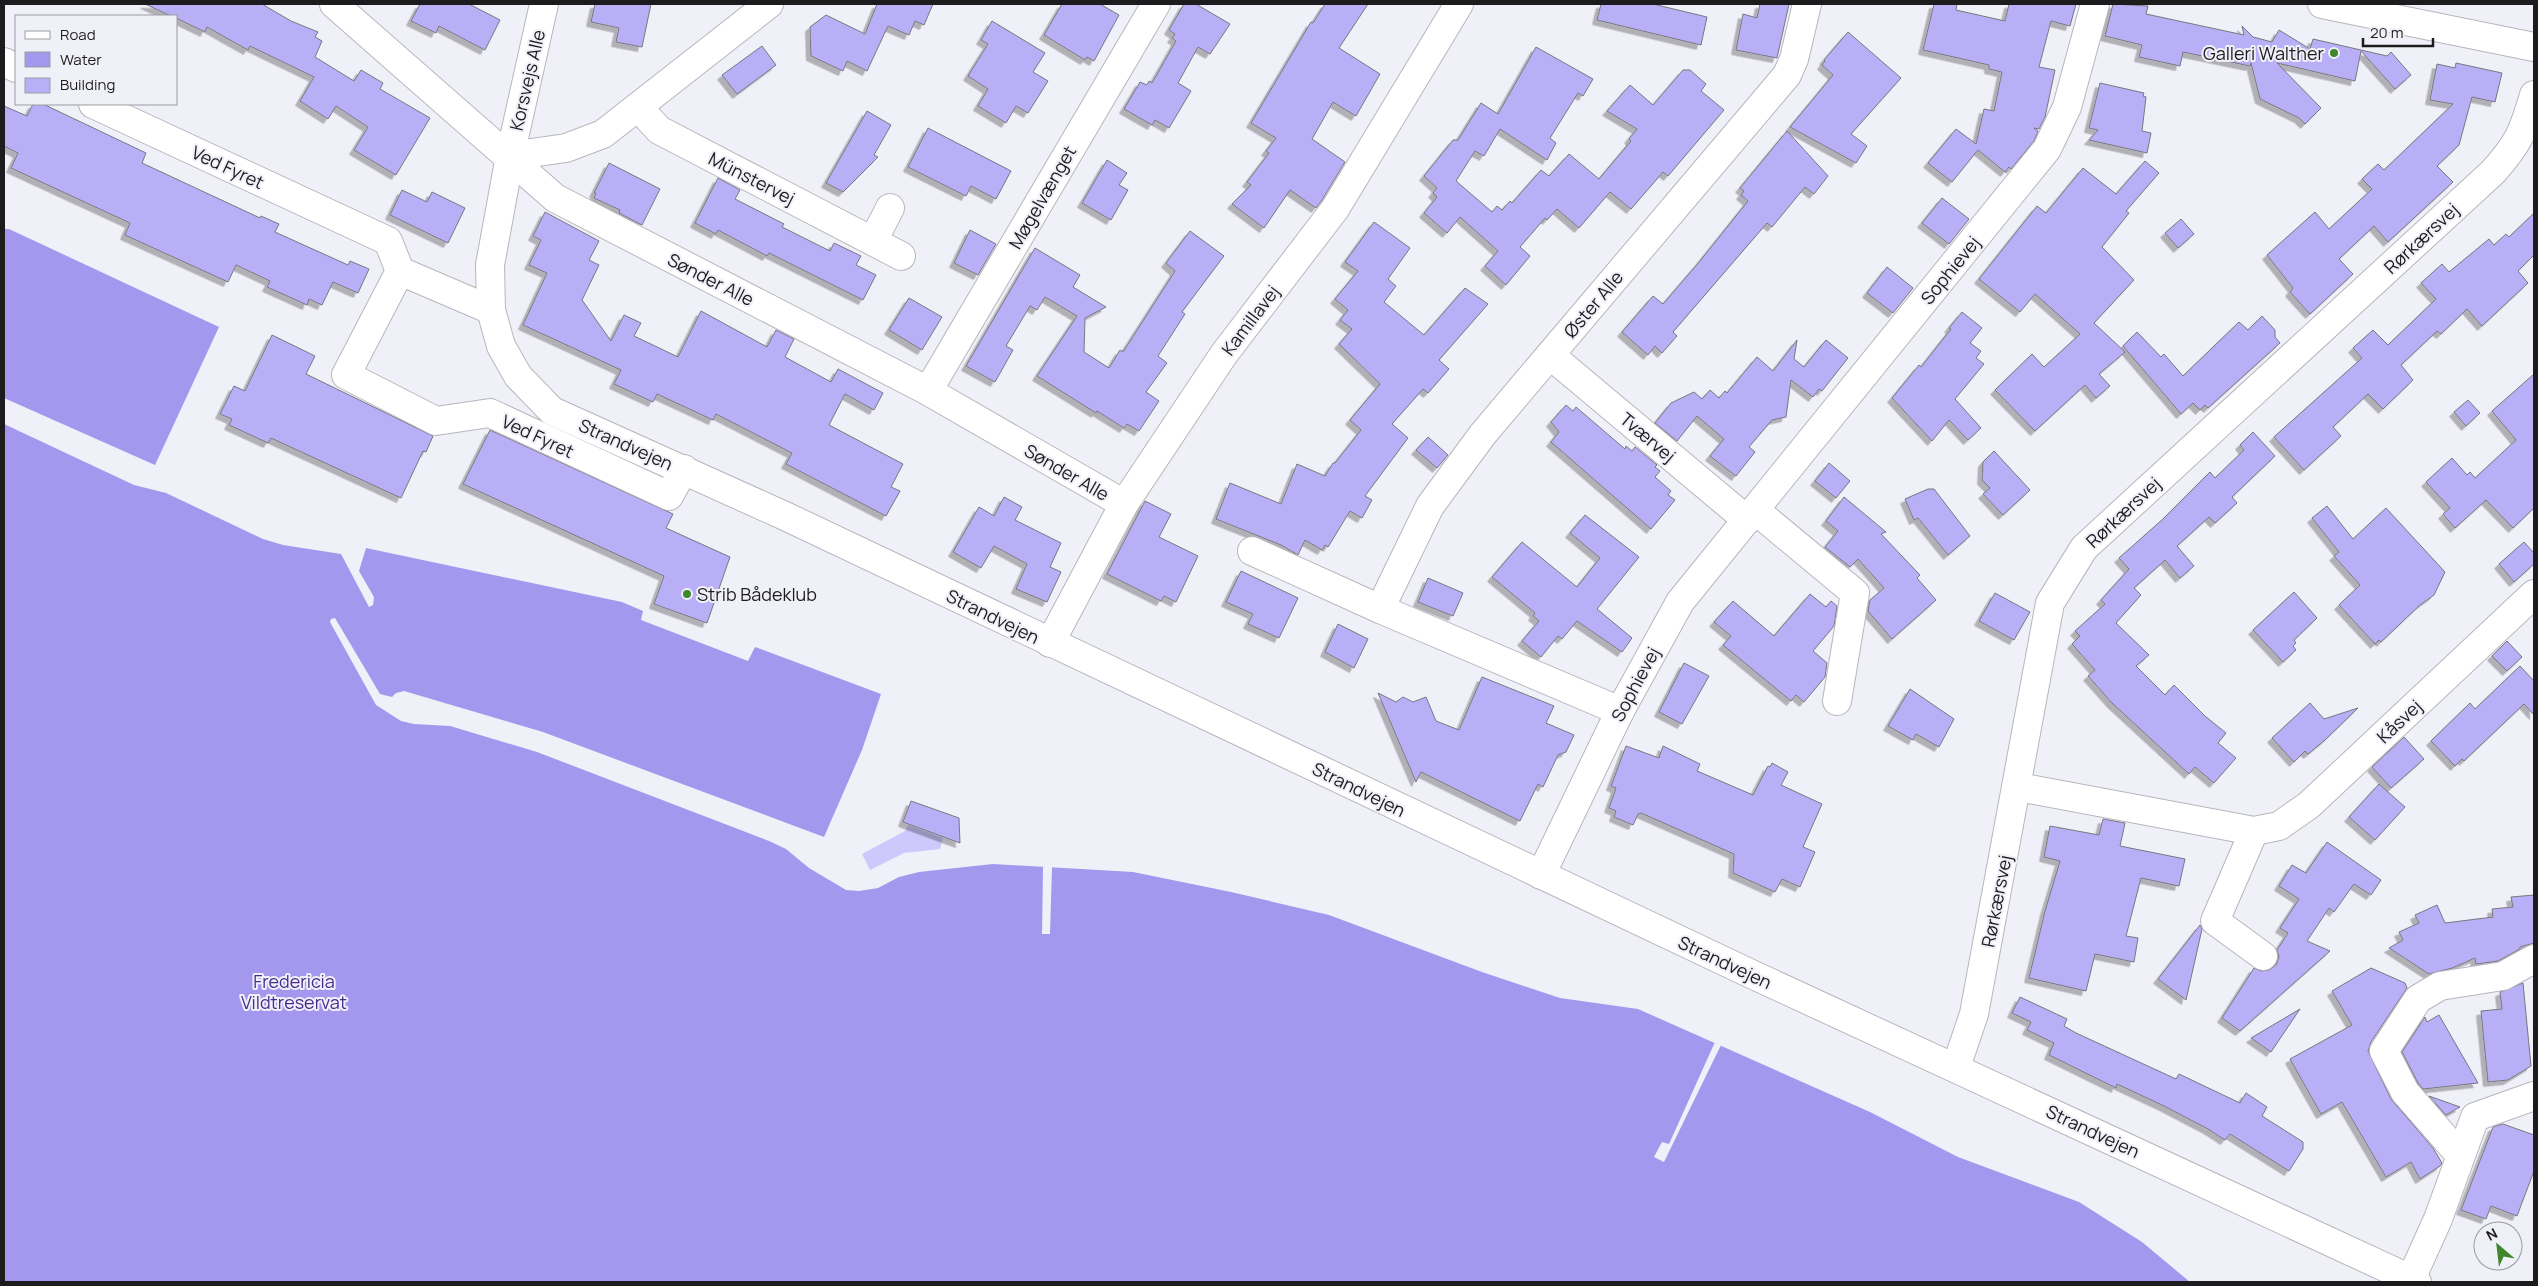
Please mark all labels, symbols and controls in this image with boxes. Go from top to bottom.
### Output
legend [15,15,178,105]
scale bar [2363,15,2433,47]
text: 20 m [2370,22,2403,43]
text: Road [60,24,96,45]
street label: Korsvejs Alle [504,27,550,133]
place label: Galleri Walther [2203,41,2324,65]
marker: Galleri Walther [2328,47,2340,59]
text: Water [60,49,102,70]
text: Building [60,74,115,95]
street label: Ved Fyret [188,140,268,194]
street label: Møgelvænget [1003,141,1081,253]
street label: Münstervej [705,146,799,210]
street label: Rørkærsvej [2379,197,2463,279]
street label: Sophievej [1915,231,1985,309]
street label: Sønder Alle [664,247,758,311]
street label: Øster Alle [1558,266,1628,342]
street label: Kamillavej [1216,280,1284,360]
street label: Tværvej [1615,407,1681,467]
street label: Ved Fyret [498,409,578,463]
street label: Strandvejen [575,413,677,475]
street label: Sønder Alle [1020,438,1114,506]
street label: Rørkærsvej [2081,471,2165,553]
place label: Strib Bådeklub [697,582,817,606]
street label: Strandvejen [943,583,1043,649]
marker: Strib Bådeklub [681,588,693,600]
street label: Sophievej [1605,642,1665,726]
street label: Kåsvej [2371,694,2427,748]
street label: Strandvejen [1309,756,1409,822]
street label: Rørkærsvej [1975,853,2017,949]
street label: Strandvejen [1674,930,1776,994]
park label: Fredericia Vildtreservat [241,969,347,1014]
street label: Strandvejen [2042,1099,2144,1163]
north arrow [2473,1221,2523,1271]
text: N [2483,1223,2501,1245]

